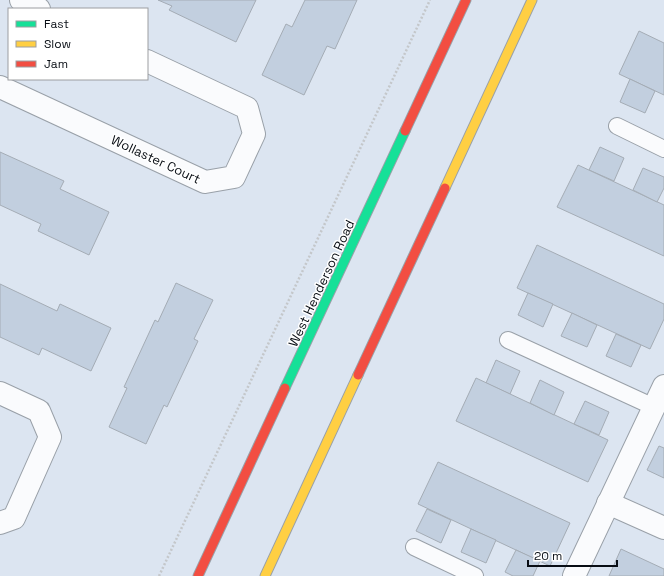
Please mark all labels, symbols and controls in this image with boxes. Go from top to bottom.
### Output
legend [8,8,148,80]
text: Fast [44,16,69,32]
text: Slow [44,36,71,52]
text: Jam [44,56,68,72]
street label: Wollaster Court [108,131,203,188]
street label: West Henderson Road [285,217,358,349]
scale bar [528,542,617,568]
text: 20 m [534,548,562,564]

